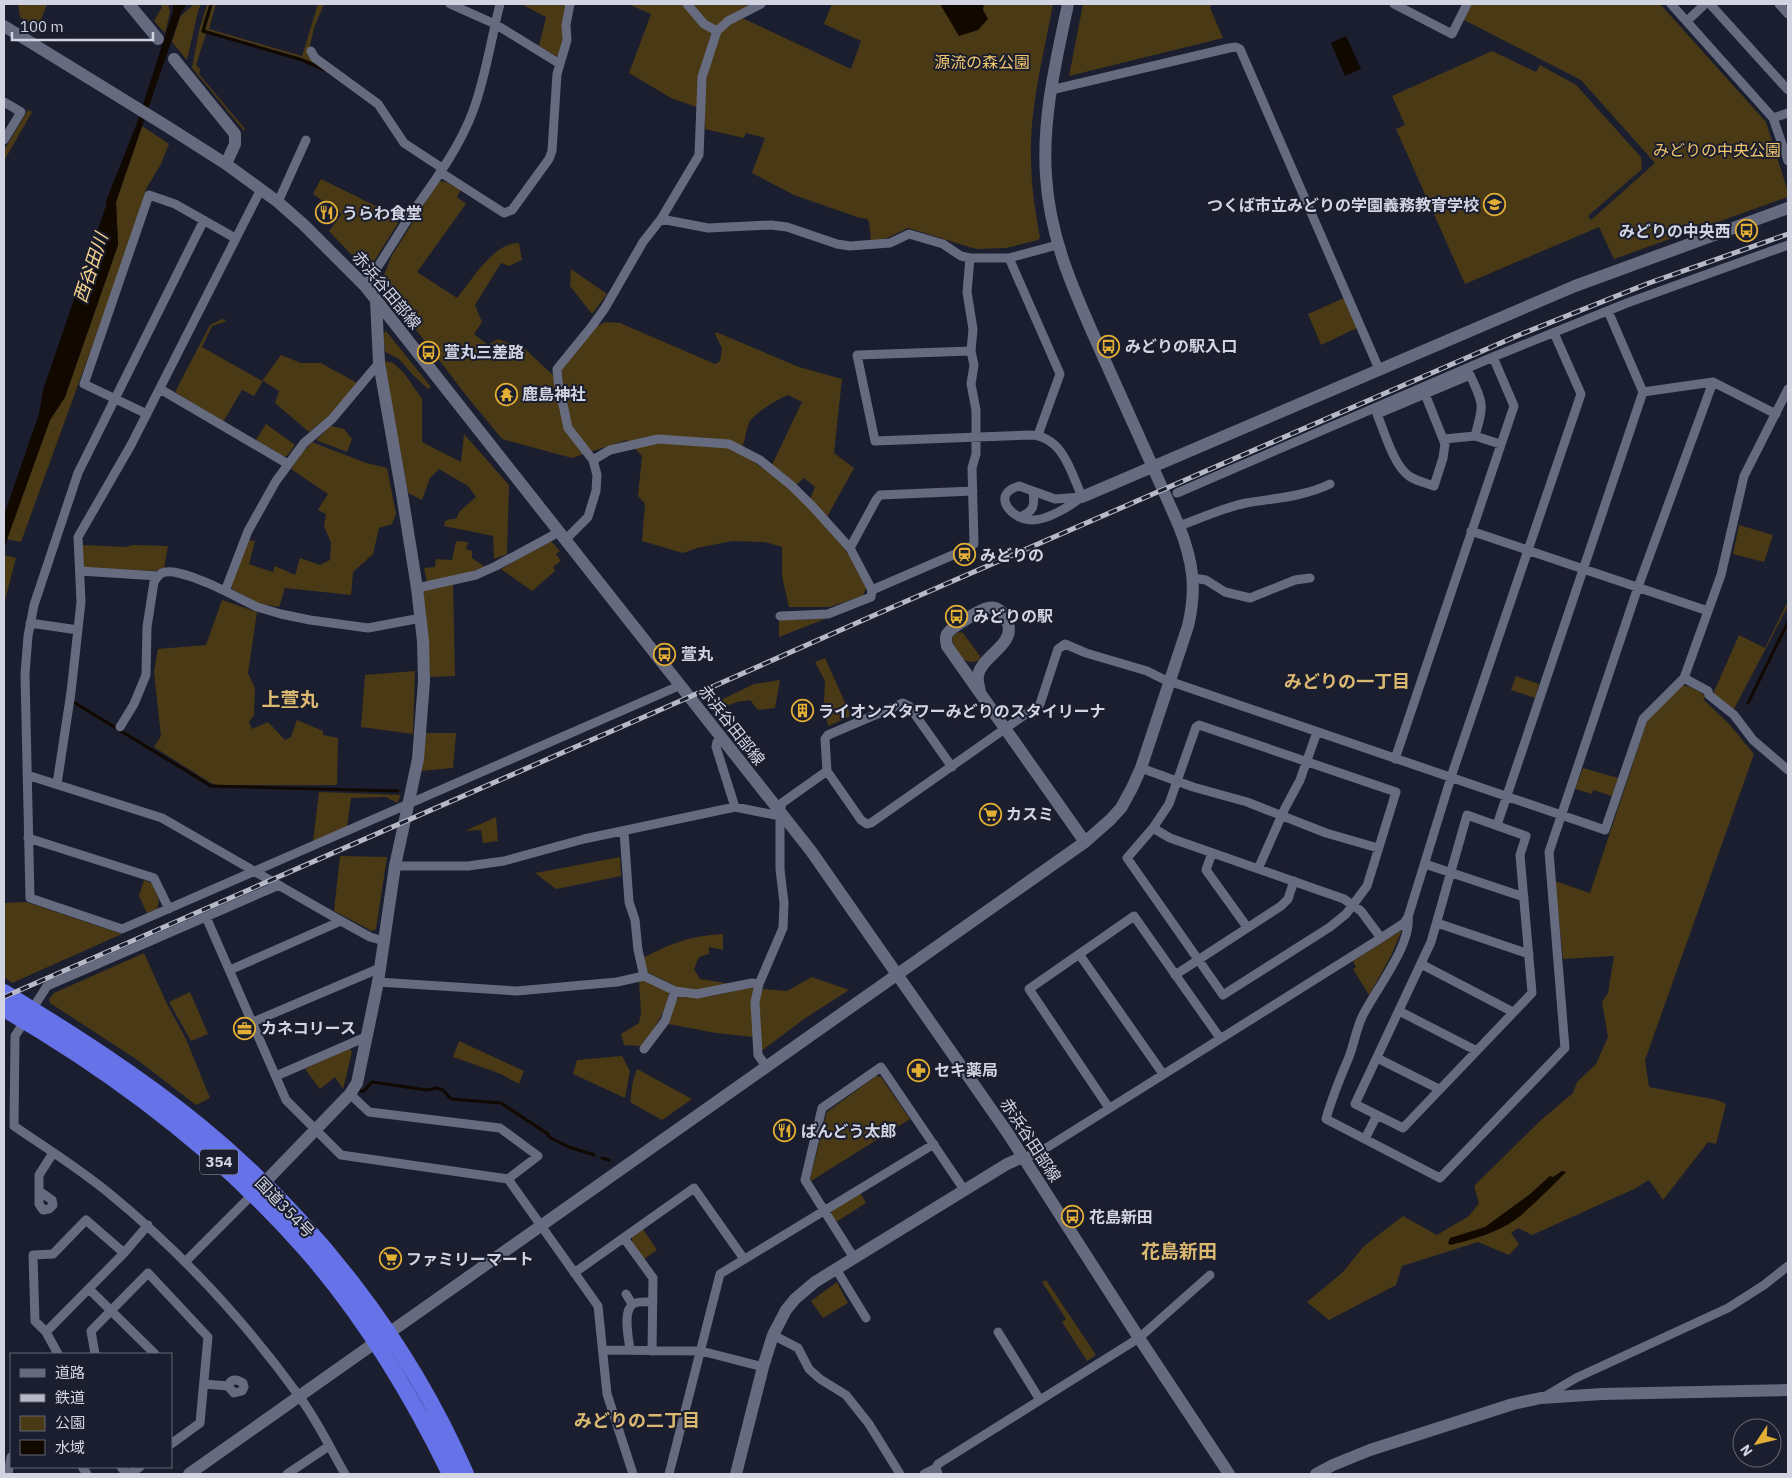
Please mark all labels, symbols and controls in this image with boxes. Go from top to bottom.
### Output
scale bar [12,10,154,42]
text: 100 m [20,17,64,36]
park label: 源流の森公園 [934,52,1030,72]
park label: みどりの中央公園 [1653,140,1781,160]
school or university icon: つくば市立みどりの学園義務教育学校 [1483,193,1507,217]
place label: つくば市立みどりの学園義務教育学校 [1207,195,1479,215]
restaurant icon: うらわ食堂 [314,201,338,225]
place label: うらわ食堂 [342,203,422,223]
bus stop icon: みどりの中央西 [1735,219,1759,243]
place label: みどりの中央西 [1619,221,1731,241]
water label: 西谷田川 [68,228,113,306]
street label: 赤浜谷田部線 [348,247,426,333]
bus stop icon: みどりの駅入口 [1097,334,1121,358]
place label: みどりの駅入口 [1125,336,1237,356]
bus stop icon: 萱丸三差路 [416,340,440,364]
place label: 萱丸三差路 [444,342,524,362]
temple icon: 鹿島神社 [494,382,518,406]
place label: 鹿島神社 [522,384,586,404]
station icon: みどりの [952,543,976,567]
place label: みどりの [980,545,1044,565]
bus stop icon: みどりの駅 [945,604,969,628]
place label: みどりの駅 [973,606,1053,626]
bus stop icon: 萱丸 [653,642,677,666]
place label: 萱丸 [681,644,713,664]
district label: みどりの一丁目 [1284,670,1410,693]
street label: 赤浜谷田部線 [695,681,769,769]
district label: 上萱丸 [261,687,319,711]
building icon: ライオンズタワーみどりのスタイリーナ [790,699,814,723]
place label: ライオンズタワーみどりのスタイリーナ [818,701,1106,721]
supermarket icon: カスミ [978,802,1002,826]
place label: カスミ [1006,804,1054,824]
office icon: カネコリース [233,1016,257,1040]
place label: カネコリース [261,1018,356,1038]
pharmacy icon: セキ薬局 [906,1058,930,1082]
place label: セキ薬局 [934,1060,998,1080]
street label: 赤浜谷田部線 [996,1094,1066,1186]
restaurant icon: ばんどう太郎 [773,1119,797,1143]
place label: ばんどう太郎 [801,1121,897,1141]
road number: 354 [200,1150,238,1174]
street label: 国道354号 [251,1172,319,1242]
bus stop icon: 花島新田 [1061,1205,1085,1229]
place label: 花島新田 [1089,1207,1153,1227]
district label: 花島新田 [1141,1239,1217,1263]
supermarket icon: ファミリーマート [378,1247,402,1271]
place label: ファミリーマート [406,1249,534,1269]
legend [10,1353,172,1468]
text: 道路 [55,1363,85,1382]
text: 鉄道 [55,1388,85,1407]
district label: みどりの二丁目 [574,1409,700,1432]
text: 公園 [55,1413,85,1432]
north arrow [1732,1418,1782,1468]
text: 水域 [55,1438,85,1457]
text: N [1736,1441,1757,1460]

